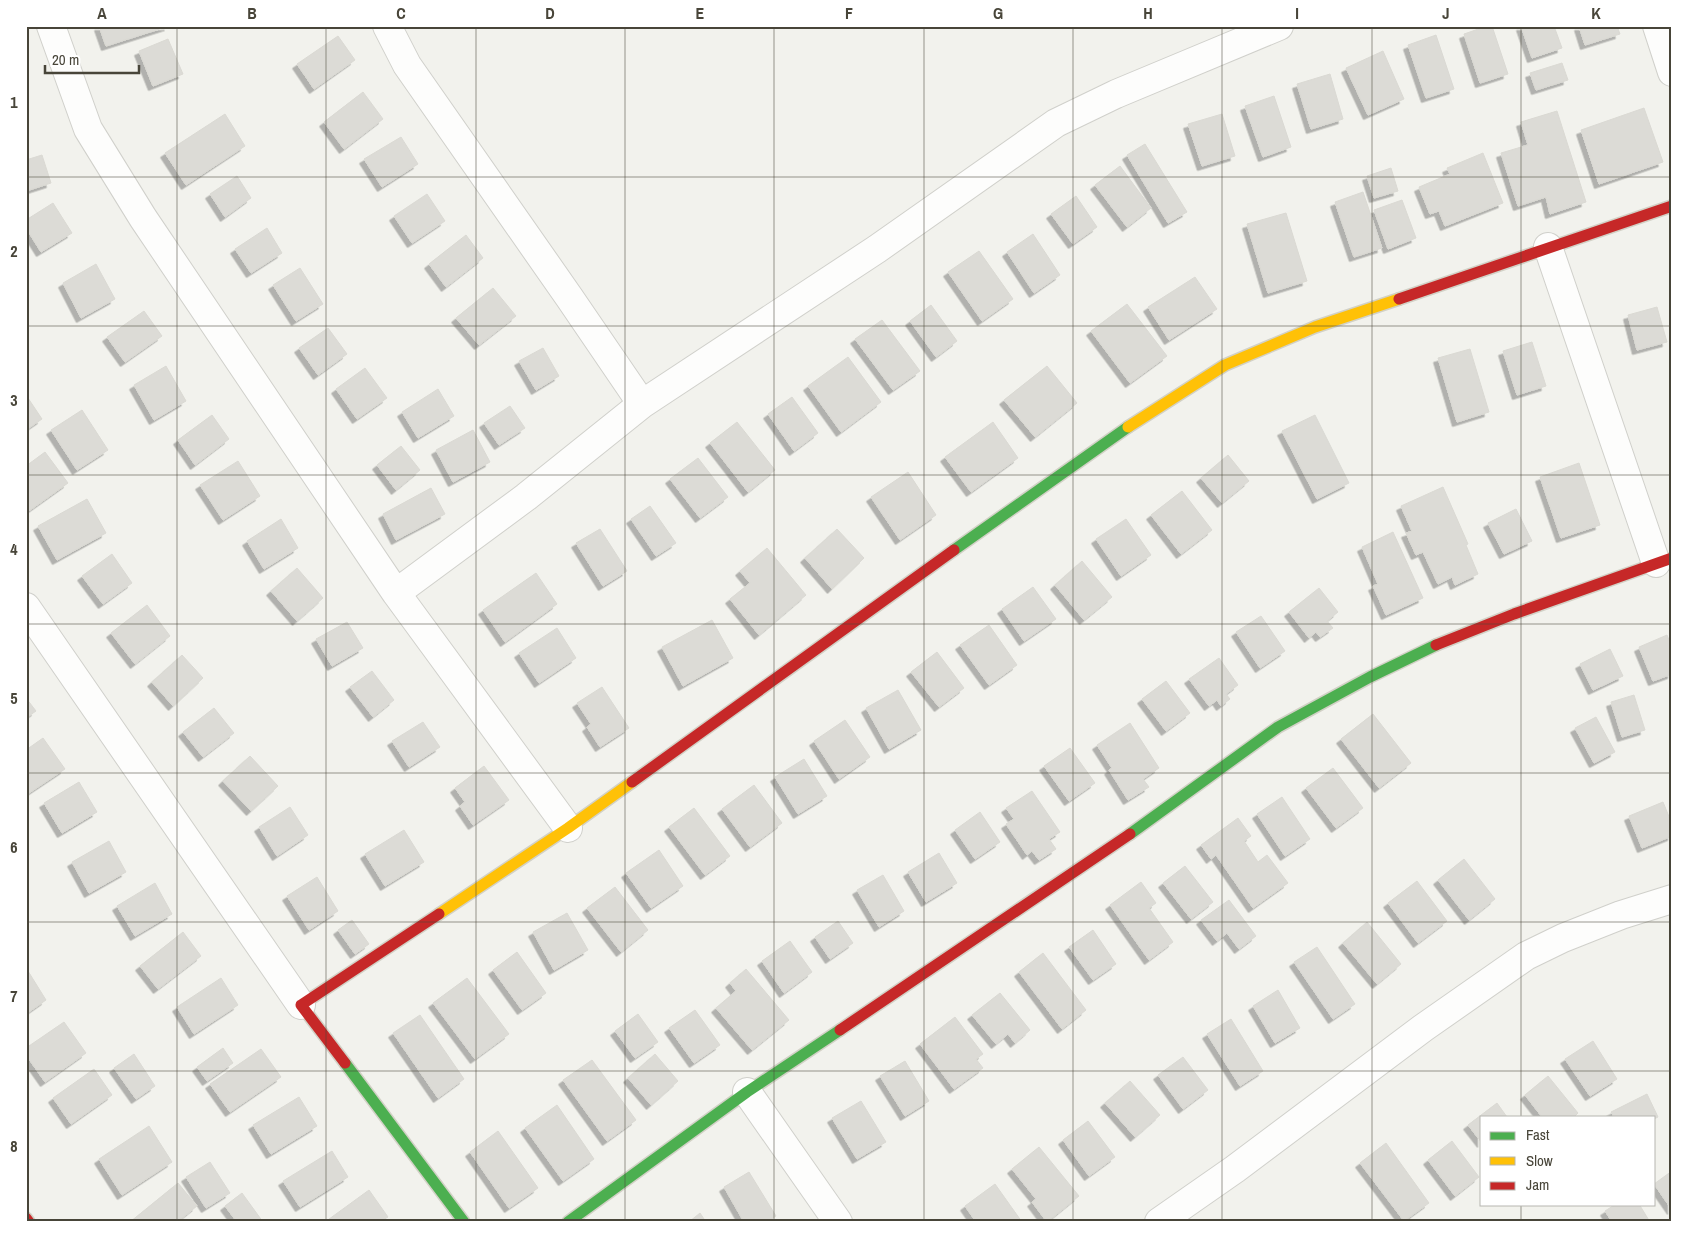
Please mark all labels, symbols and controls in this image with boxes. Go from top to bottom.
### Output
text: A [97,2,107,24]
text: B [247,2,257,24]
text: C [396,2,406,24]
text: D [545,2,555,24]
text: E [696,2,705,24]
text: F [845,2,853,24]
text: G [993,2,1003,24]
text: H [1143,2,1153,24]
text: I [1295,2,1299,24]
text: J [1442,2,1450,24]
text: K [1591,2,1601,24]
scale bar [45,42,139,74]
text: 20 m [52,49,79,70]
text: 1 [10,91,18,113]
text: 2 [10,240,18,262]
text: 3 [10,389,18,411]
text: 4 [10,538,18,560]
text: 5 [10,687,18,709]
text: 6 [10,836,18,858]
text: 7 [10,985,18,1007]
legend [1480,1116,1656,1206]
text: Fast [1526,1124,1550,1145]
text: 8 [10,1135,18,1157]
text: Slow [1526,1150,1553,1171]
text: Jam [1526,1174,1549,1195]

